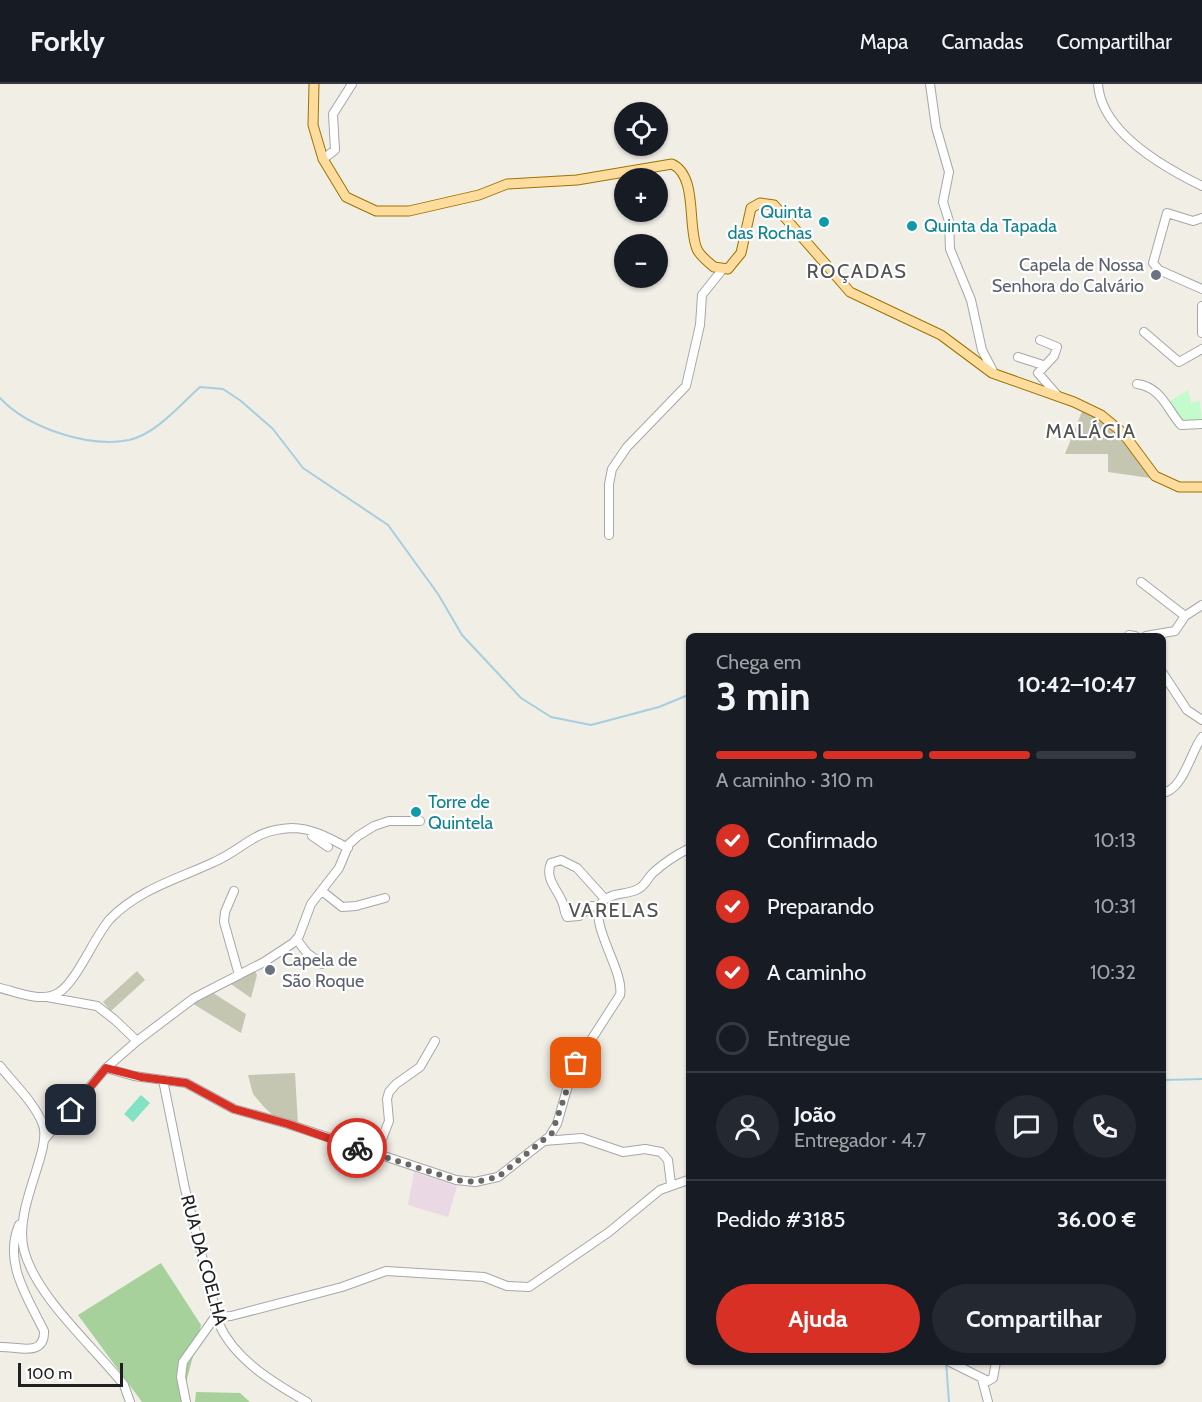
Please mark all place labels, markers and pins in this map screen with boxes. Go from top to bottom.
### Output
place label: Quinta das Rochas [727,201,812,244]
marker: Quinta das Rochas [817,215,831,229]
place label: Quinta da Tapada [924,215,1057,237]
marker: Quinta da Tapada [905,219,919,233]
place label: Capela de Nossa Senhora do Calvário [992,254,1144,297]
marker: Capela de Nossa Senhora do Calvário [1149,268,1163,282]
place label: Torre de Quintela [428,791,493,834]
marker: Torre de Quintela [409,805,423,819]
place label: Capela de São Roque [282,949,364,992]
marker: Capela de São Roque [263,963,277,977]
pin [550,1037,601,1088]
pin [45,1084,96,1135]

